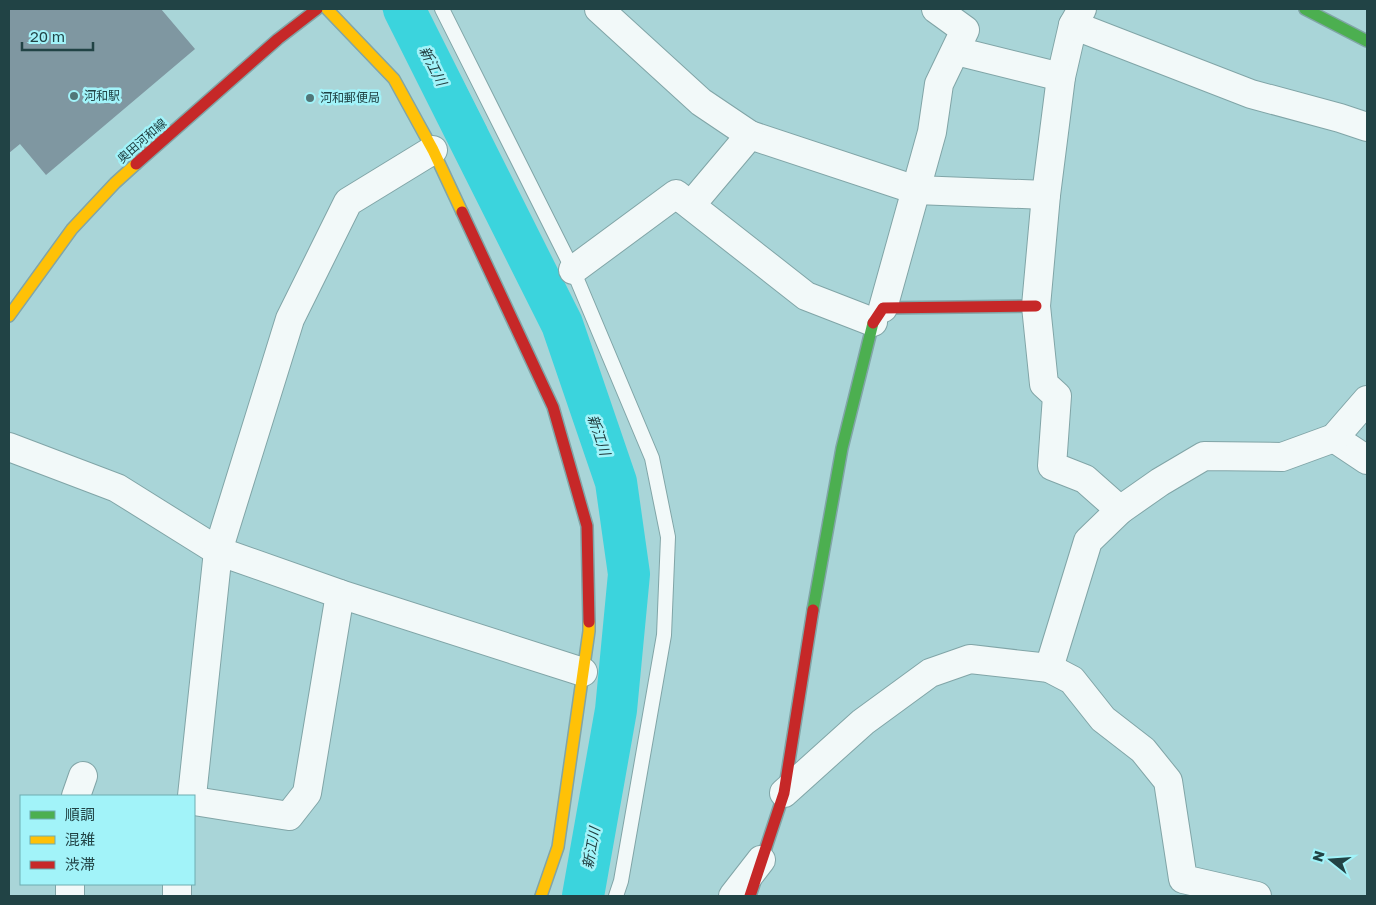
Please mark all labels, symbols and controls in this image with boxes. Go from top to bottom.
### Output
scale bar [22,20,94,52]
text: 20 m [30,27,65,45]
water label: 新江川 [416,43,451,90]
place label: 河和駅 [84,88,120,103]
marker: 河和駅 [68,90,80,102]
place label: 河和郵便局 [320,90,380,105]
marker: 河和郵便局 [304,92,316,104]
street label: 奥田河和線 [114,115,169,166]
water label: 新江川 [585,412,615,459]
legend [20,795,195,885]
text: 順調 [65,805,95,823]
water label: 新江川 [578,824,603,870]
text: 混雑 [65,830,95,848]
north arrow [1306,835,1356,885]
text: N [1308,848,1328,864]
text: 渋滞 [65,855,95,873]

